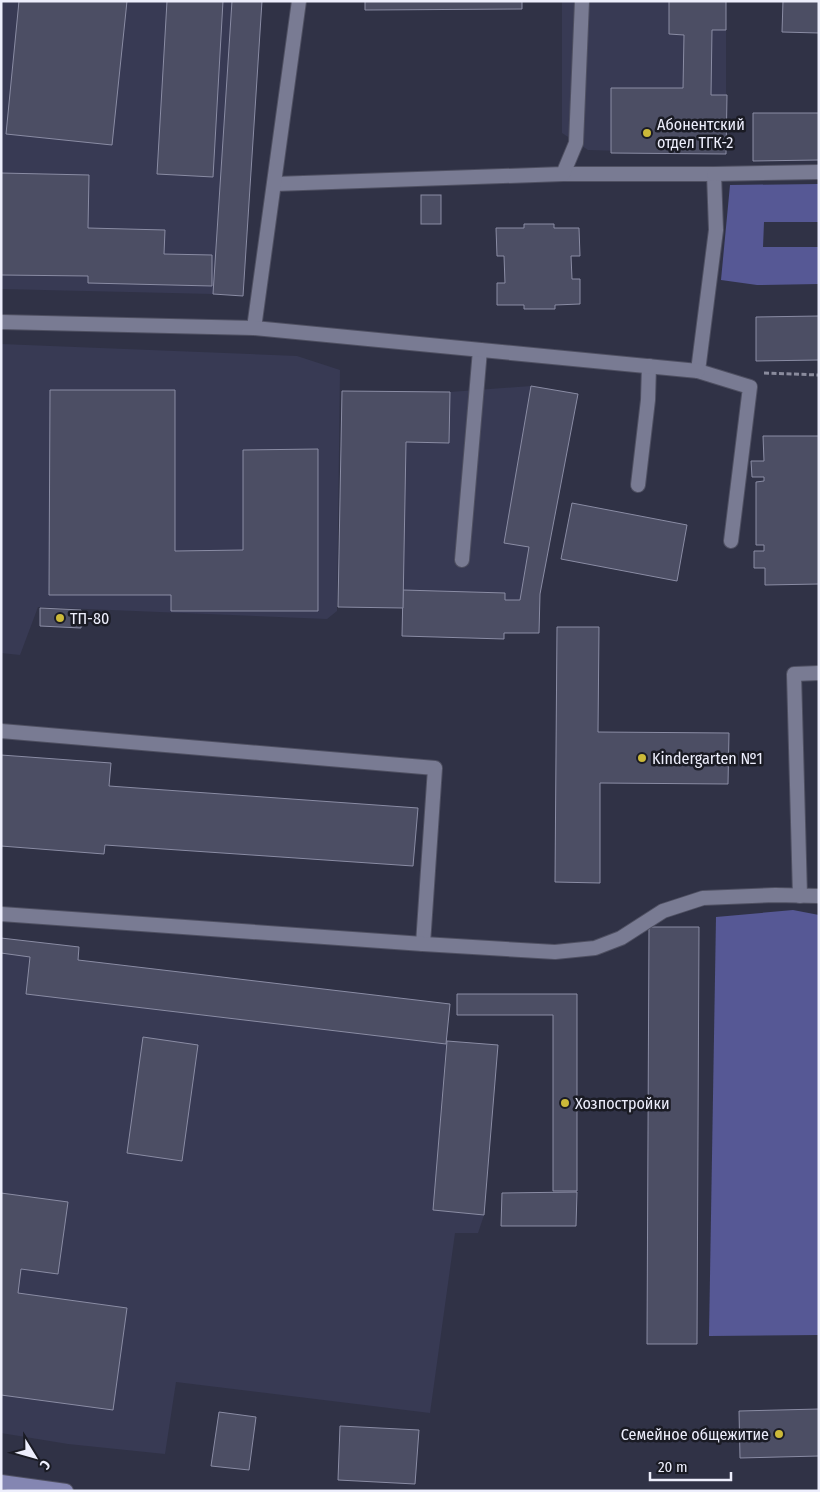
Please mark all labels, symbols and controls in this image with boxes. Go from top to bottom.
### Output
place label: Абонентский отдел ТГК-2 [657,115,745,152]
marker: Абонентский отдел ТГК-2 [641,127,653,139]
place label: ТП-80 [70,609,109,628]
marker: ТП-80 [54,612,66,624]
place label: Kindergarten №1 [652,749,763,768]
marker: Kindergarten №1 [636,752,648,764]
place label: Хозпостройки [575,1094,670,1113]
marker: Хозпостройки [559,1097,571,1109]
place label: Семейное общежитие [621,1425,769,1444]
marker: Семейное общежитие [773,1428,785,1440]
north arrow [10,1432,60,1482]
scale bar [650,1450,731,1482]
text: С [36,1456,54,1473]
text: 20 m [658,1458,688,1476]

